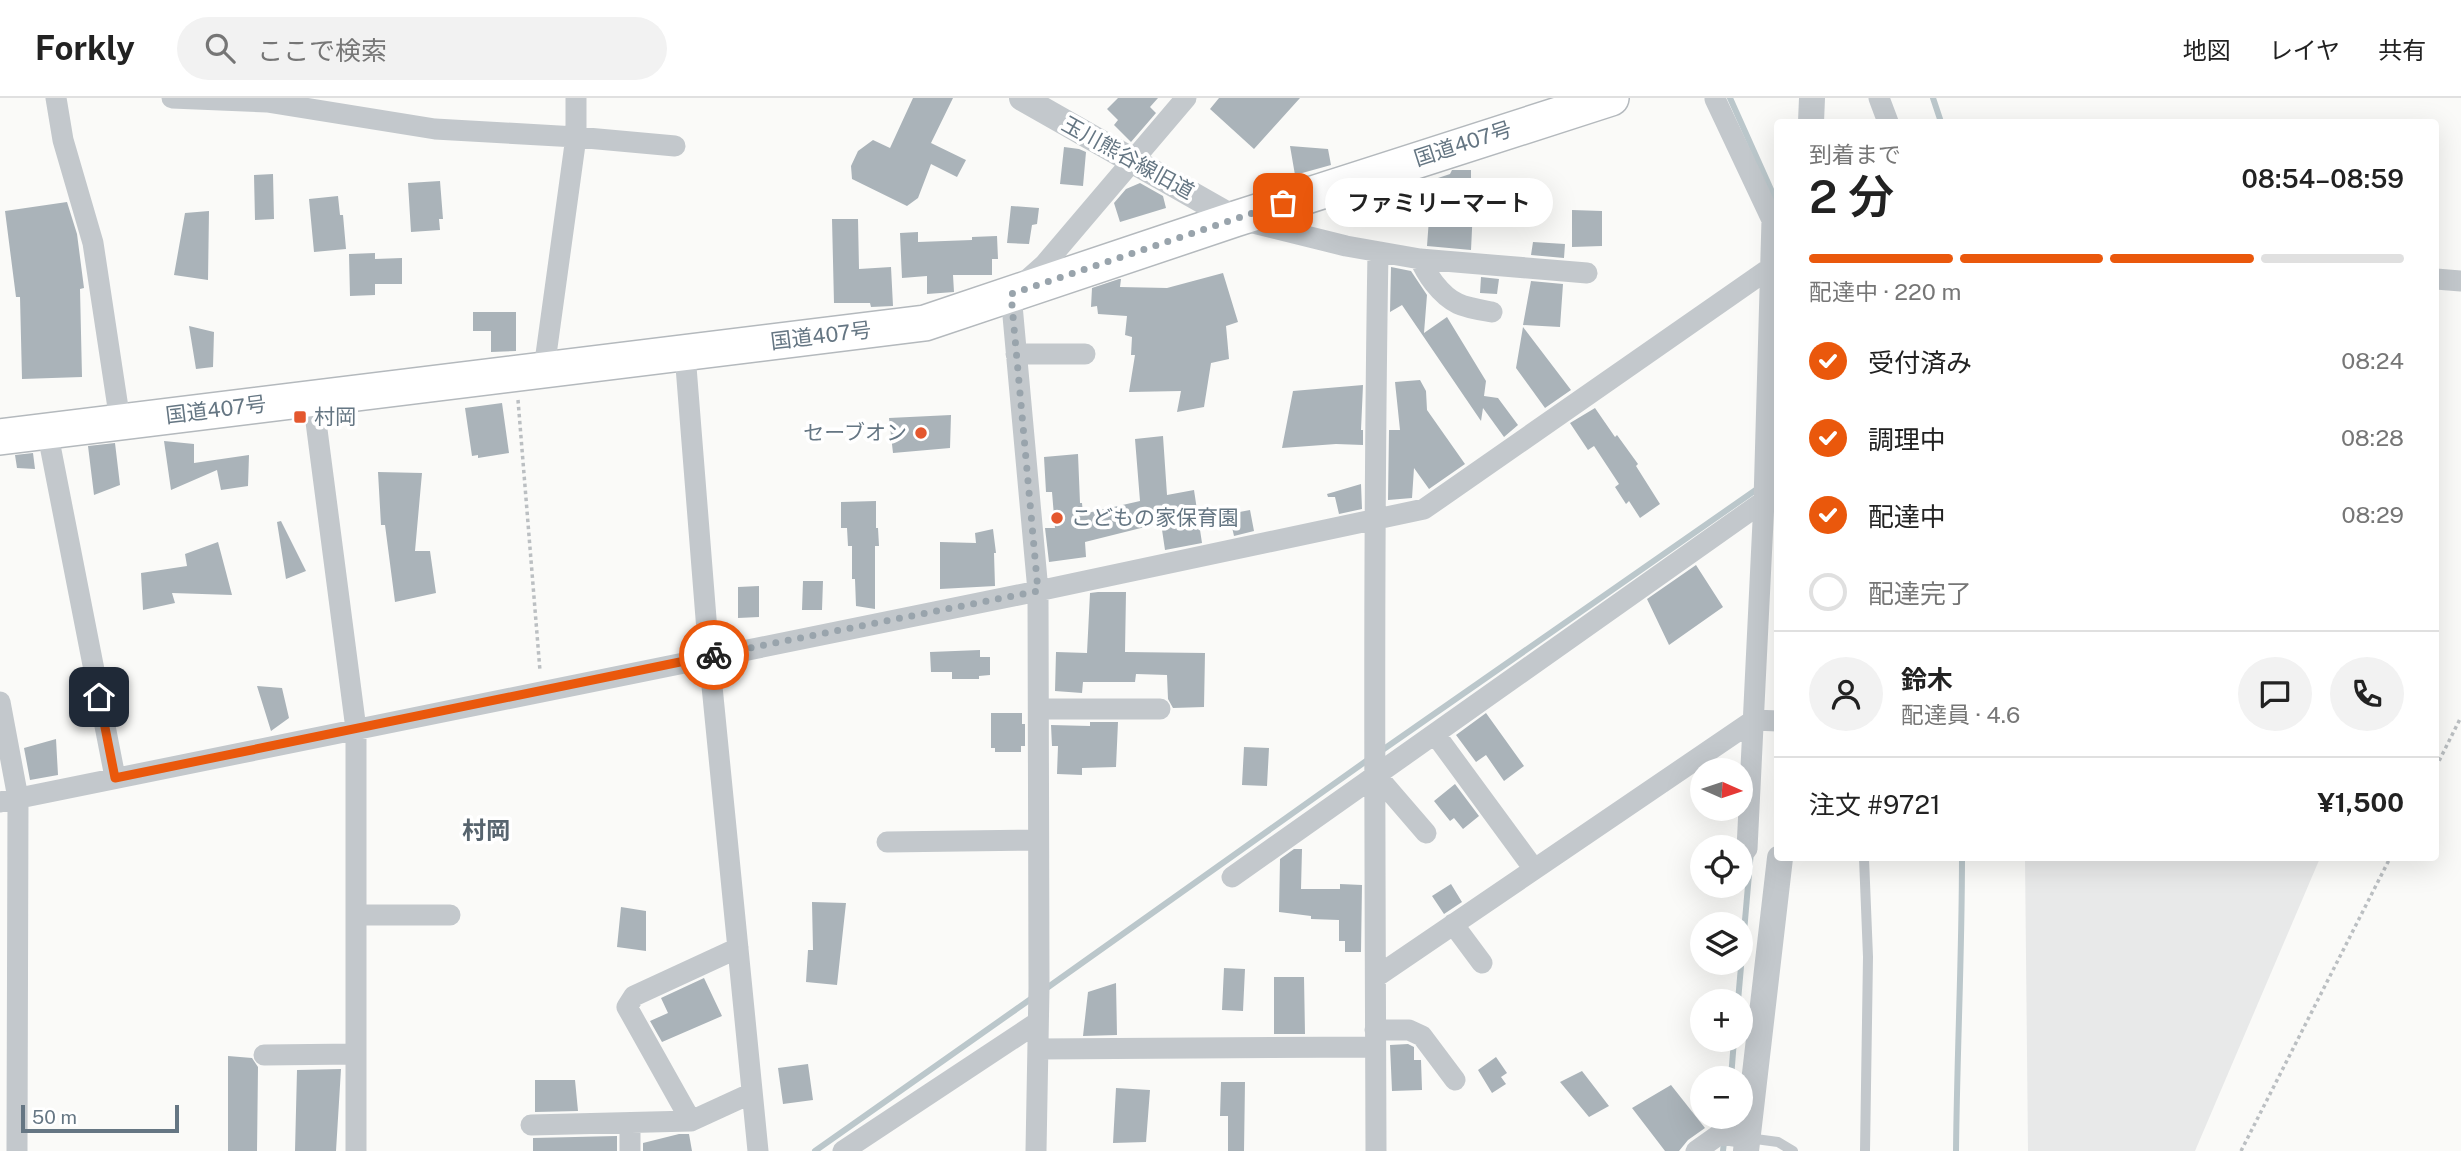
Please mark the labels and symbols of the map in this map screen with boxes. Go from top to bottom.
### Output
street label: 玉川熊谷線旧道 [1058,111,1199,204]
street label: 国道407号 [1411,116,1515,171]
pin [1253,173,1313,233]
callout: ファミリーマート [1325,178,1552,228]
street label: 国道407号 [769,317,873,354]
street label: 国道407号 [164,391,268,428]
place label: 村岡 [314,404,356,429]
marker: 村岡 [292,409,308,425]
place label: セーブオン [803,420,907,445]
marker: セーブオン [913,425,929,441]
place label: こどもの家保育園 [1071,505,1239,530]
marker: こどもの家保育園 [1049,510,1065,526]
courier [679,620,749,690]
pin [69,667,129,727]
north arrow [1690,758,1754,821]
district label: 村岡 [462,816,510,844]
scale bar [21,1102,178,1134]

